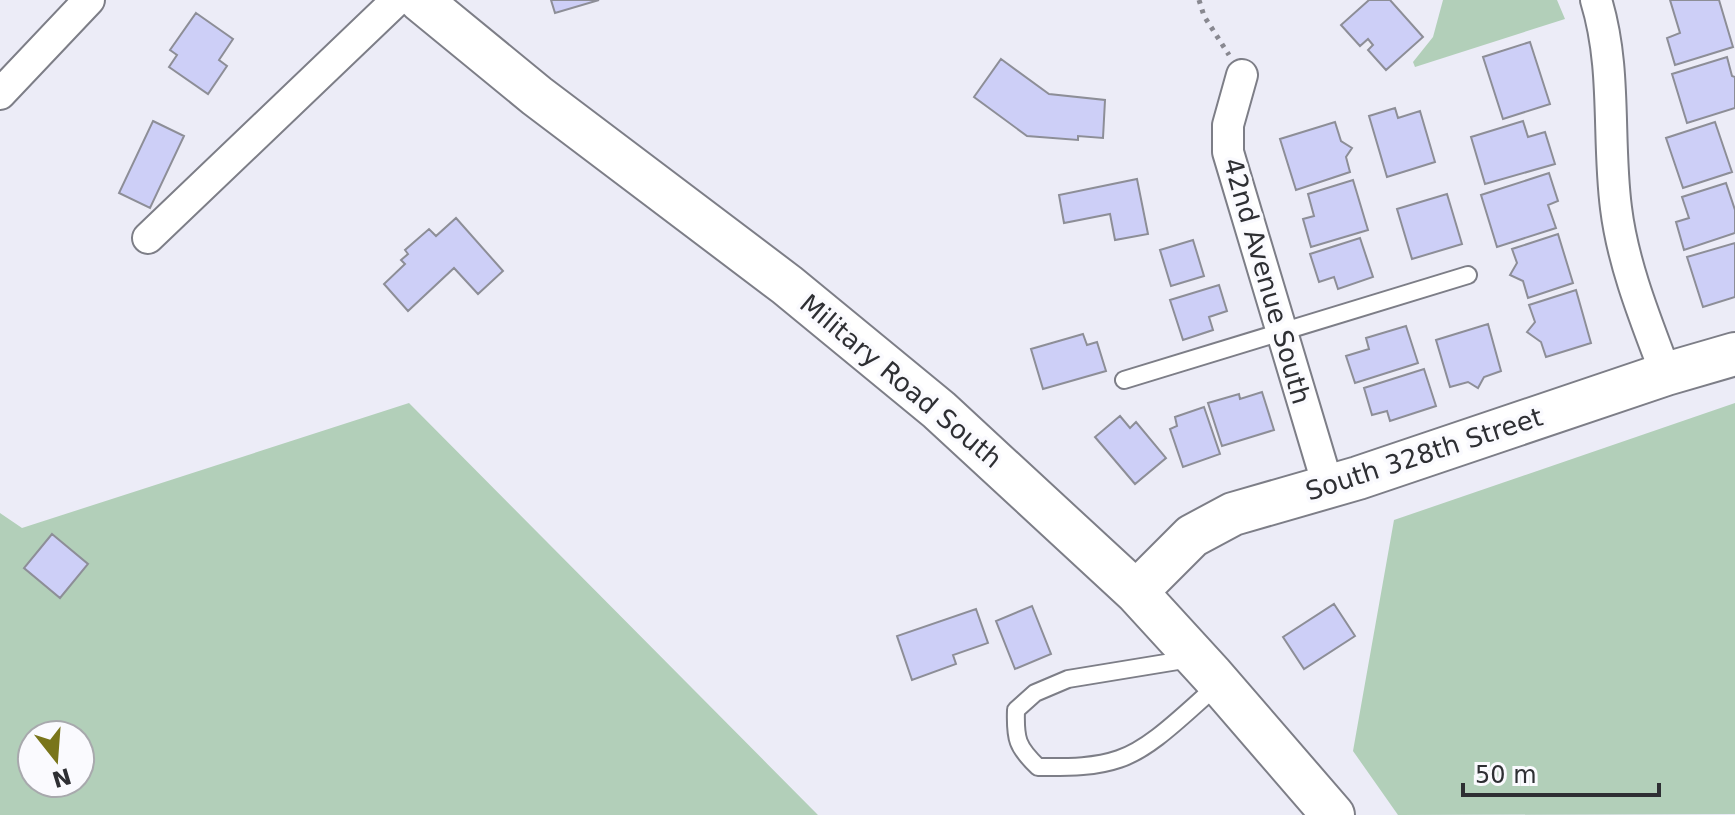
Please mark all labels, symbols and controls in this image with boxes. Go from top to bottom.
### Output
street label: 42nd Avenue South [1217,154,1317,408]
street label: Military Road South [794,288,1008,474]
street label: South 328th Street [1302,402,1546,506]
north arrow [16,719,96,799]
scale bar [1463,747,1659,797]
text: 50 m [1475,761,1537,789]
text: N [49,763,74,792]

